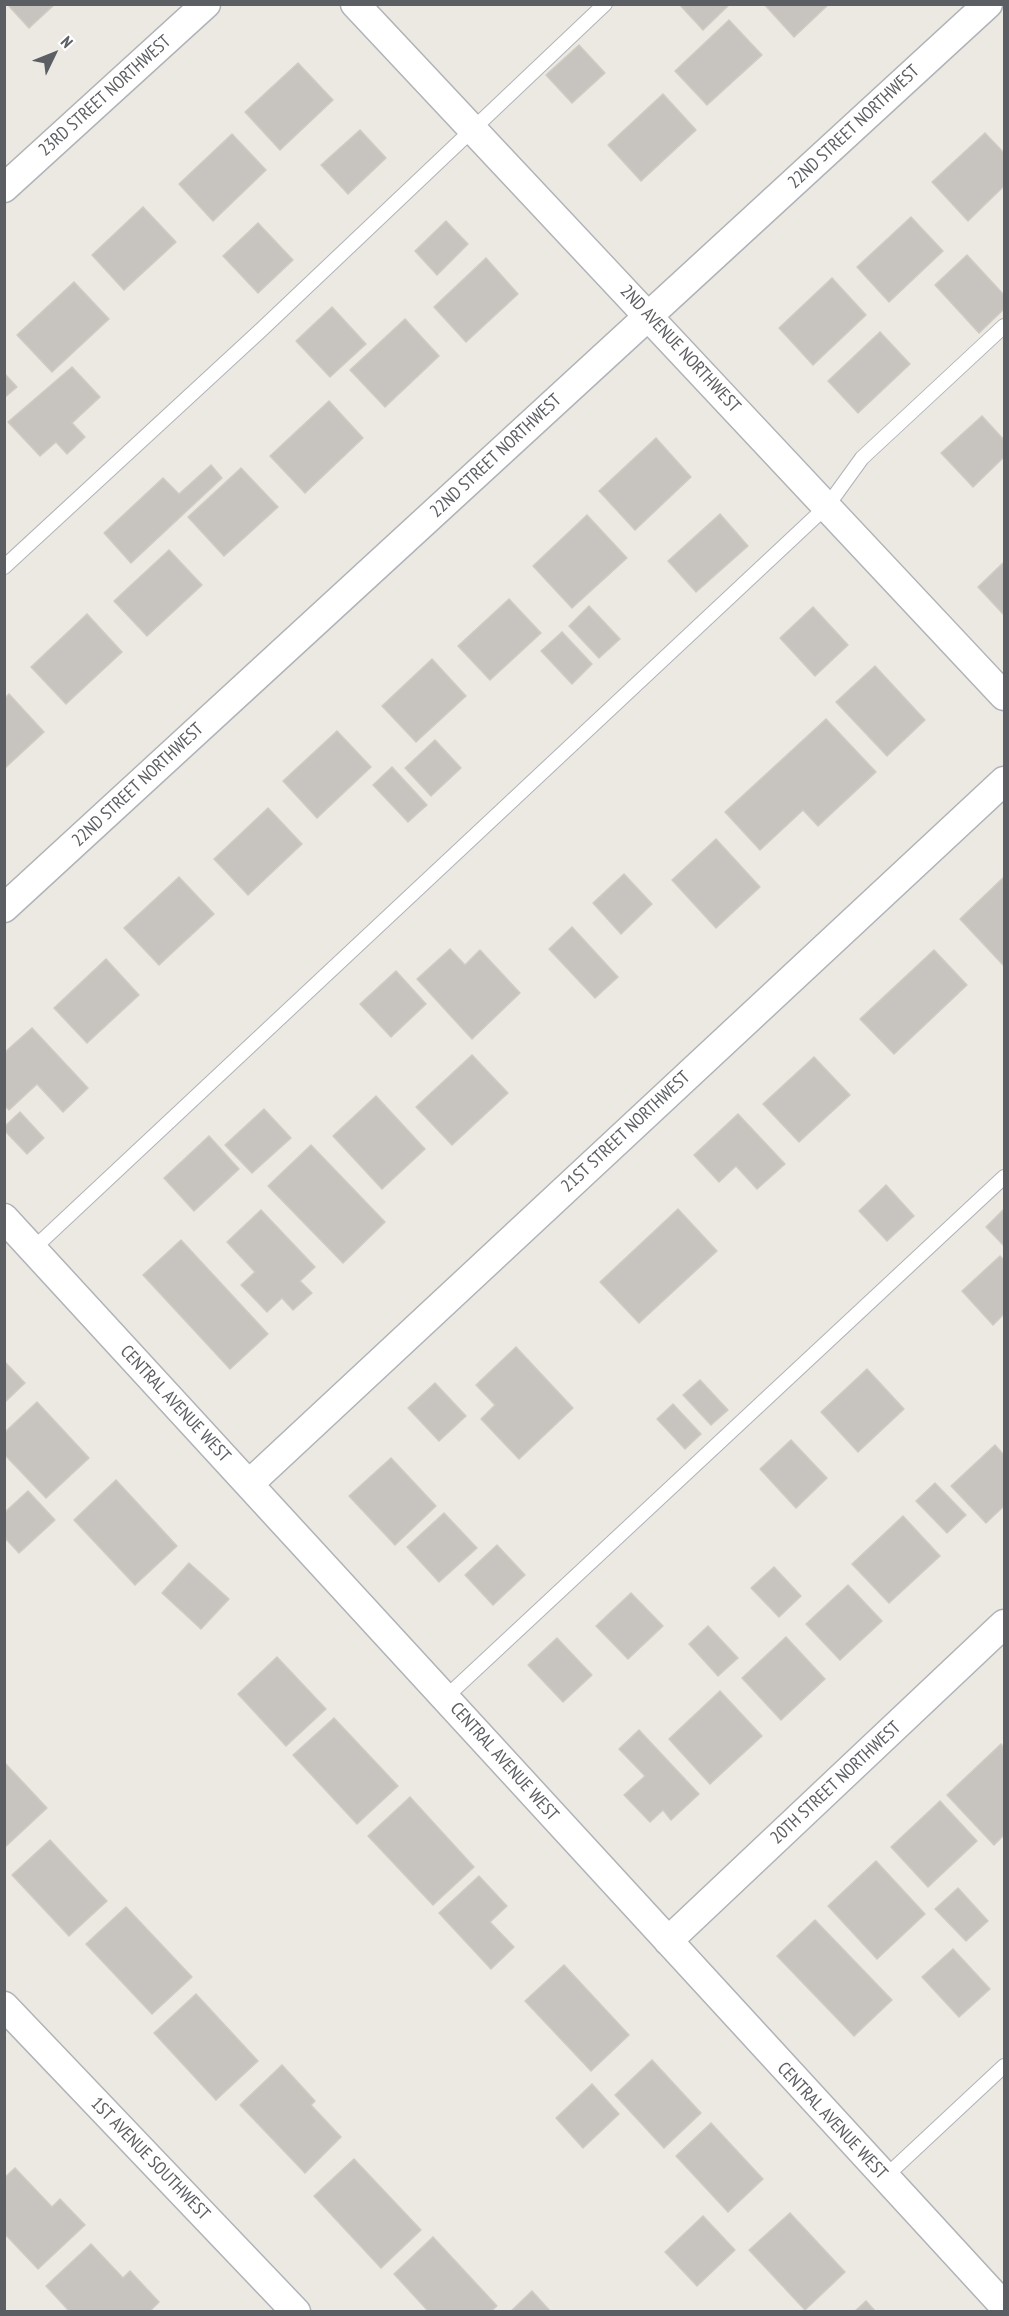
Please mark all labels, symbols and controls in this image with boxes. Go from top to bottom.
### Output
north arrow [24,24,84,84]
street label: 23RD STREET NORTHWEST [34,31,176,161]
street label: 22ND STREET NORTHWEST [784,61,924,193]
street label: 2ND AVENUE NORTHWEST [615,281,745,417]
street label: 22ND STREET NORTHWEST [426,390,566,522]
street label: 22ND STREET NORTHWEST [68,719,208,851]
street label: 21ST STREET NORTHWEST [557,1067,695,1197]
street label: CENTRAL AVENUE WEST [115,1341,235,1467]
street label: CENTRAL AVENUE WEST [445,1698,563,1826]
street label: 20TH STREET NORTHWEST [766,1717,906,1849]
street label: CENTRAL AVENUE WEST [772,2058,892,2184]
street label: 1ST AVENUE SOUTHWEST [86,2093,214,2225]

